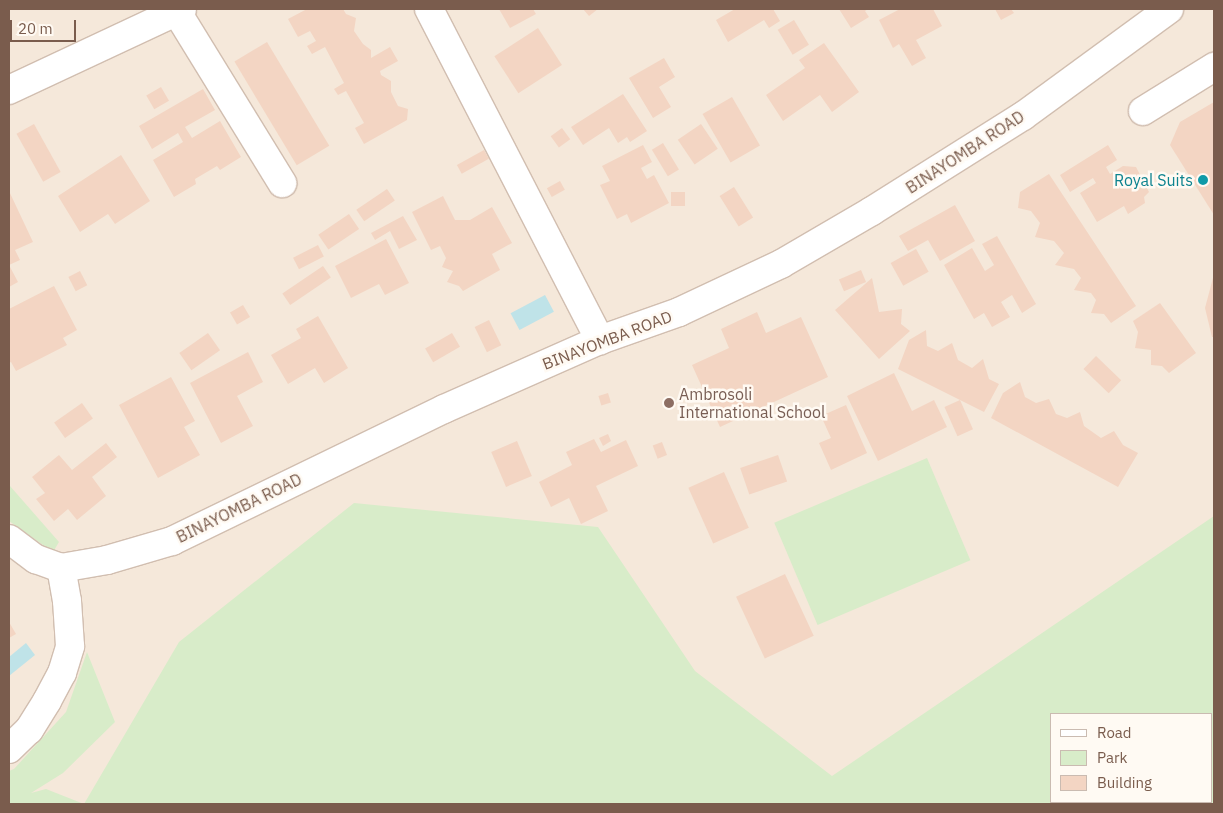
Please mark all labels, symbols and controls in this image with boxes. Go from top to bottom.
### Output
scale bar [12,10,79,42]
text: 20 m [18,19,53,38]
street label: BINAYOMBA ROAD [902,107,1028,197]
place label: Royal Suits [1114,170,1193,190]
marker: Royal Suits [1197,174,1209,186]
street label: BINAYOMBA ROAD [539,306,675,374]
place label: Ambrosoli International School [679,384,825,422]
marker: Ambrosoli International School [663,397,675,409]
street label: BINAYOMBA ROAD [173,469,305,547]
legend [1050,713,1213,803]
text: Road [1097,723,1132,742]
text: Park [1097,748,1127,767]
text: Building [1097,773,1152,792]

